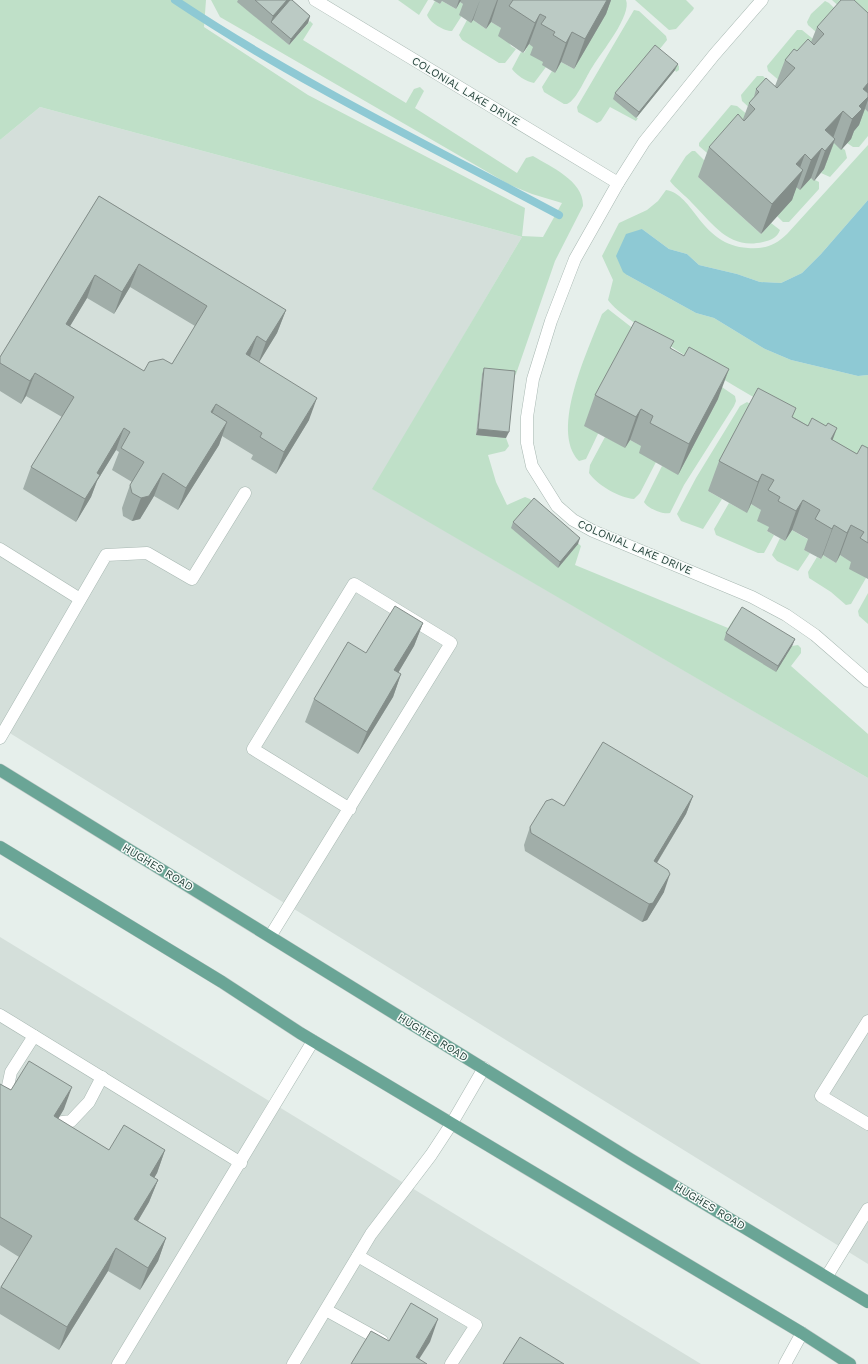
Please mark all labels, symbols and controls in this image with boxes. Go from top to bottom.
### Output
street label: COLONIAL LAKE DRIVE [409,54,522,129]
street label: COLONIAL LAKE DRIVE [575,517,694,578]
street label: HUGHES ROAD [120,841,195,894]
street label: HUGHES ROAD [395,1011,470,1064]
street label: HUGHES ROAD [672,1180,747,1233]

